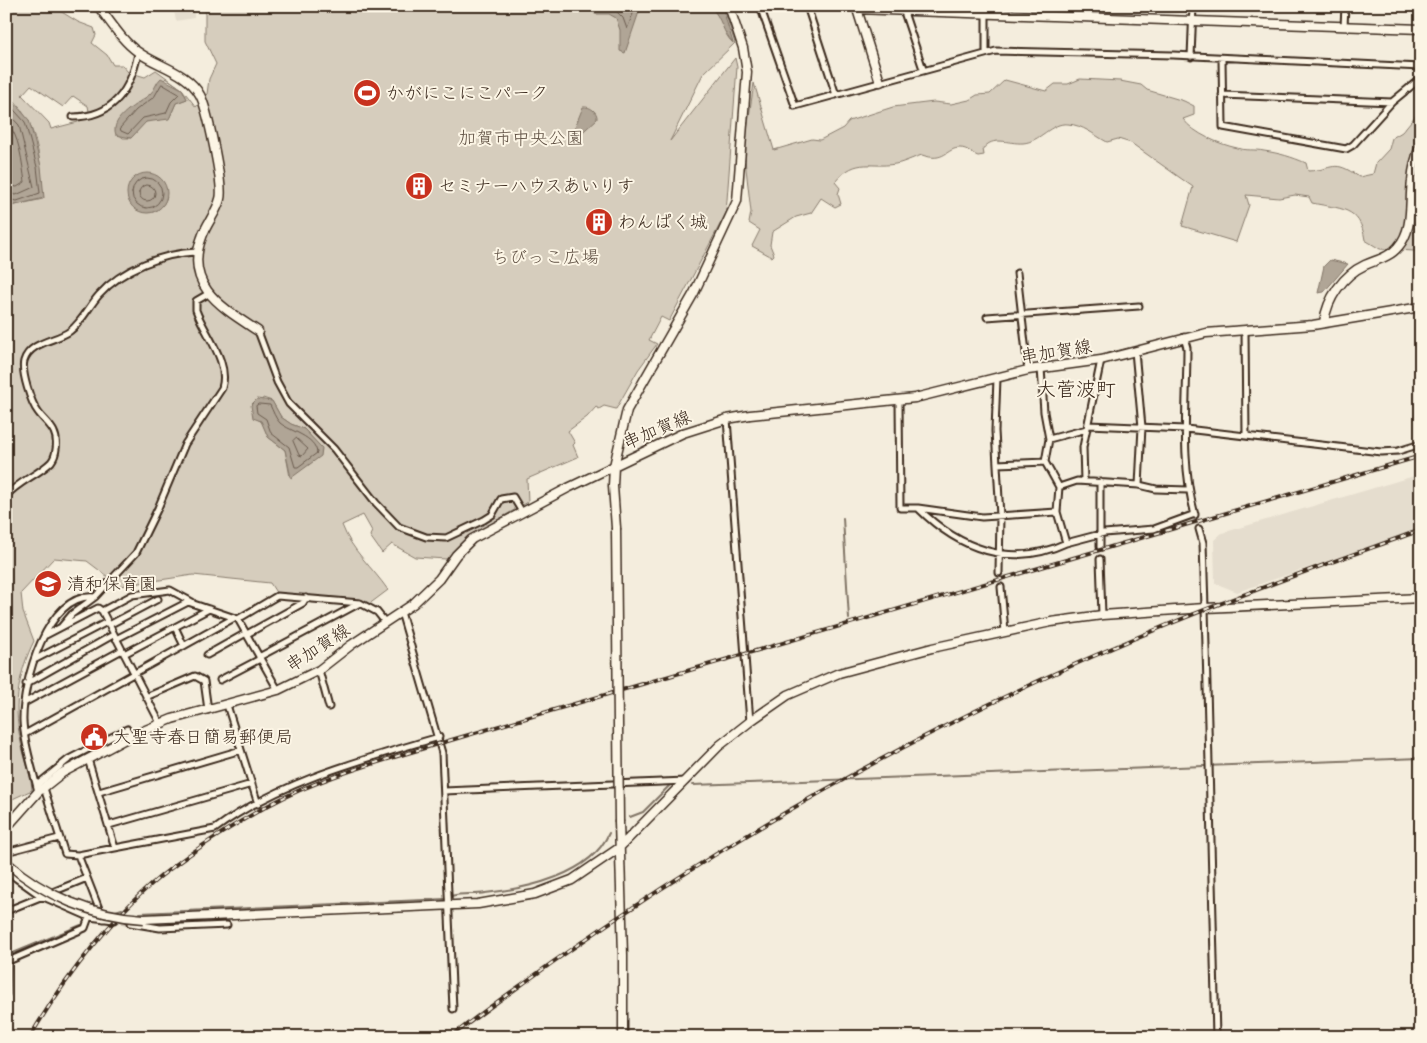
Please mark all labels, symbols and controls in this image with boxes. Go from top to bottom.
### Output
sports icon: かがにこにこパーク [352,78,382,108]
place label: かがにこにこパーク [386,83,548,104]
park label: 加賀市中央公園 [458,128,584,149]
building icon: セミナーハウスあいりす [404,171,434,201]
place label: セミナーハウスあいりす [438,176,635,197]
building icon: わんぱく城 [584,207,614,237]
place label: わんぱく城 [618,212,708,233]
park label: ちびっこ広場 [491,247,599,268]
street label: 串加賀線 [1019,336,1093,368]
district label: 大菅波町 [1036,378,1116,401]
street label: 串加賀線 [620,406,694,454]
school or university icon: 清和保育園 [33,569,63,599]
place label: 清和保育園 [67,574,157,595]
street label: 串加賀線 [282,620,354,676]
public building icon: 大聖寺春日簡易郵便局 [79,722,109,752]
place label: 大聖寺春日簡易郵便局 [113,727,293,748]

